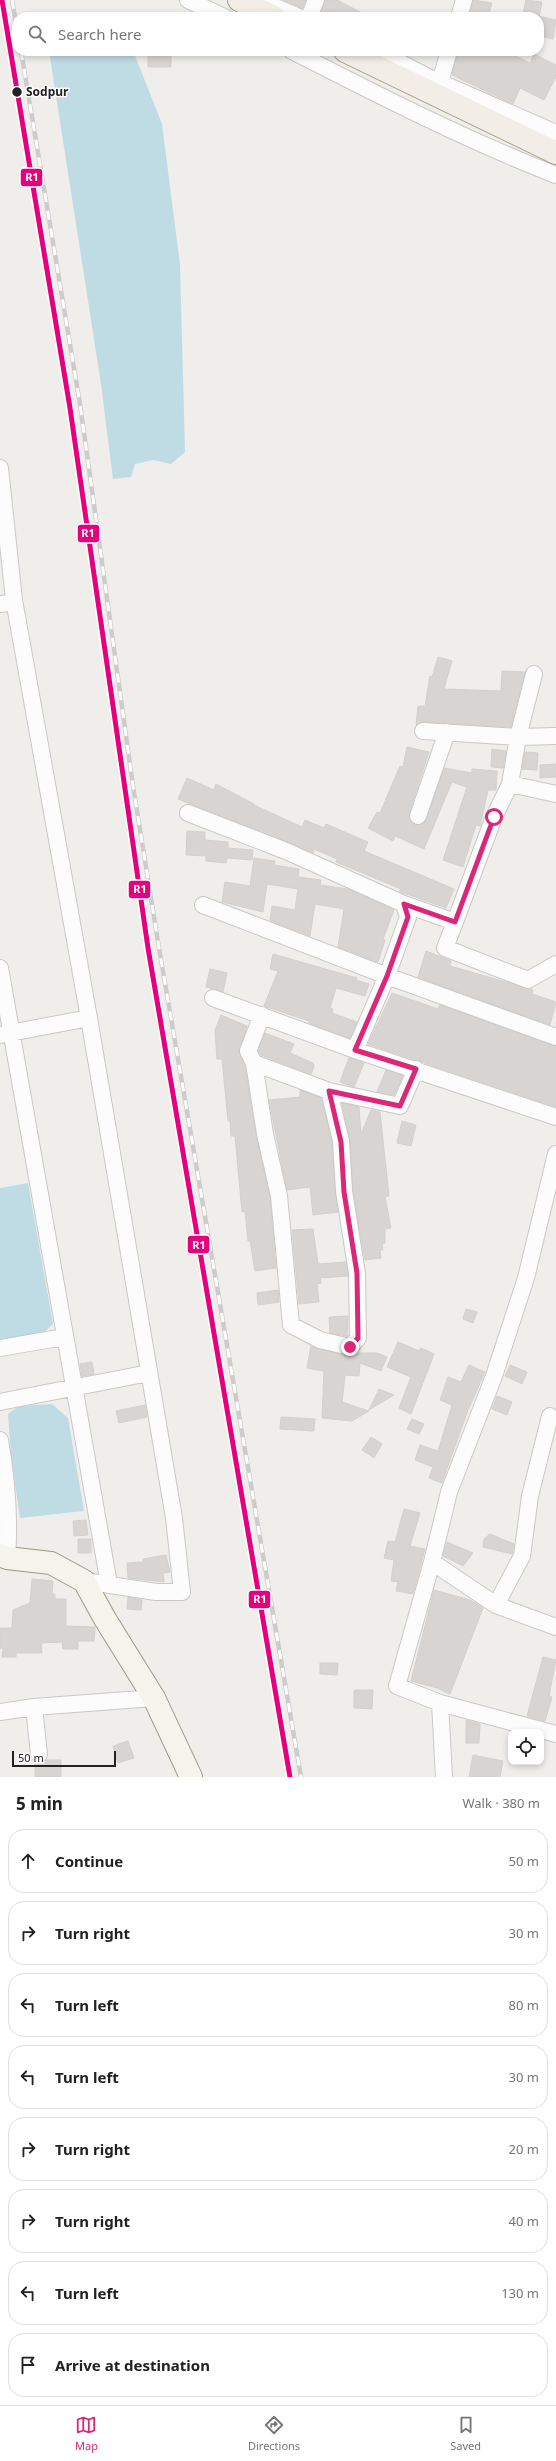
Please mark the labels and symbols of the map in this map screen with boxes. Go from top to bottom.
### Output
place label: Sodpur [26,83,69,100]
marker: Sodpur [10,85,24,99]
line badge: R1 [20,168,43,187]
text: R1 [25,169,39,184]
line badge: R1 [77,524,100,543]
text: R1 [81,525,95,540]
route start [485,808,503,826]
line badge: R1 [128,880,151,899]
text: R1 [133,881,147,896]
line badge: R1 [187,1235,210,1254]
text: R1 [192,1237,206,1252]
route end [341,1338,359,1356]
line badge: R1 [248,1590,271,1609]
text: R1 [253,1591,267,1606]
scale bar [12,1749,116,1768]

